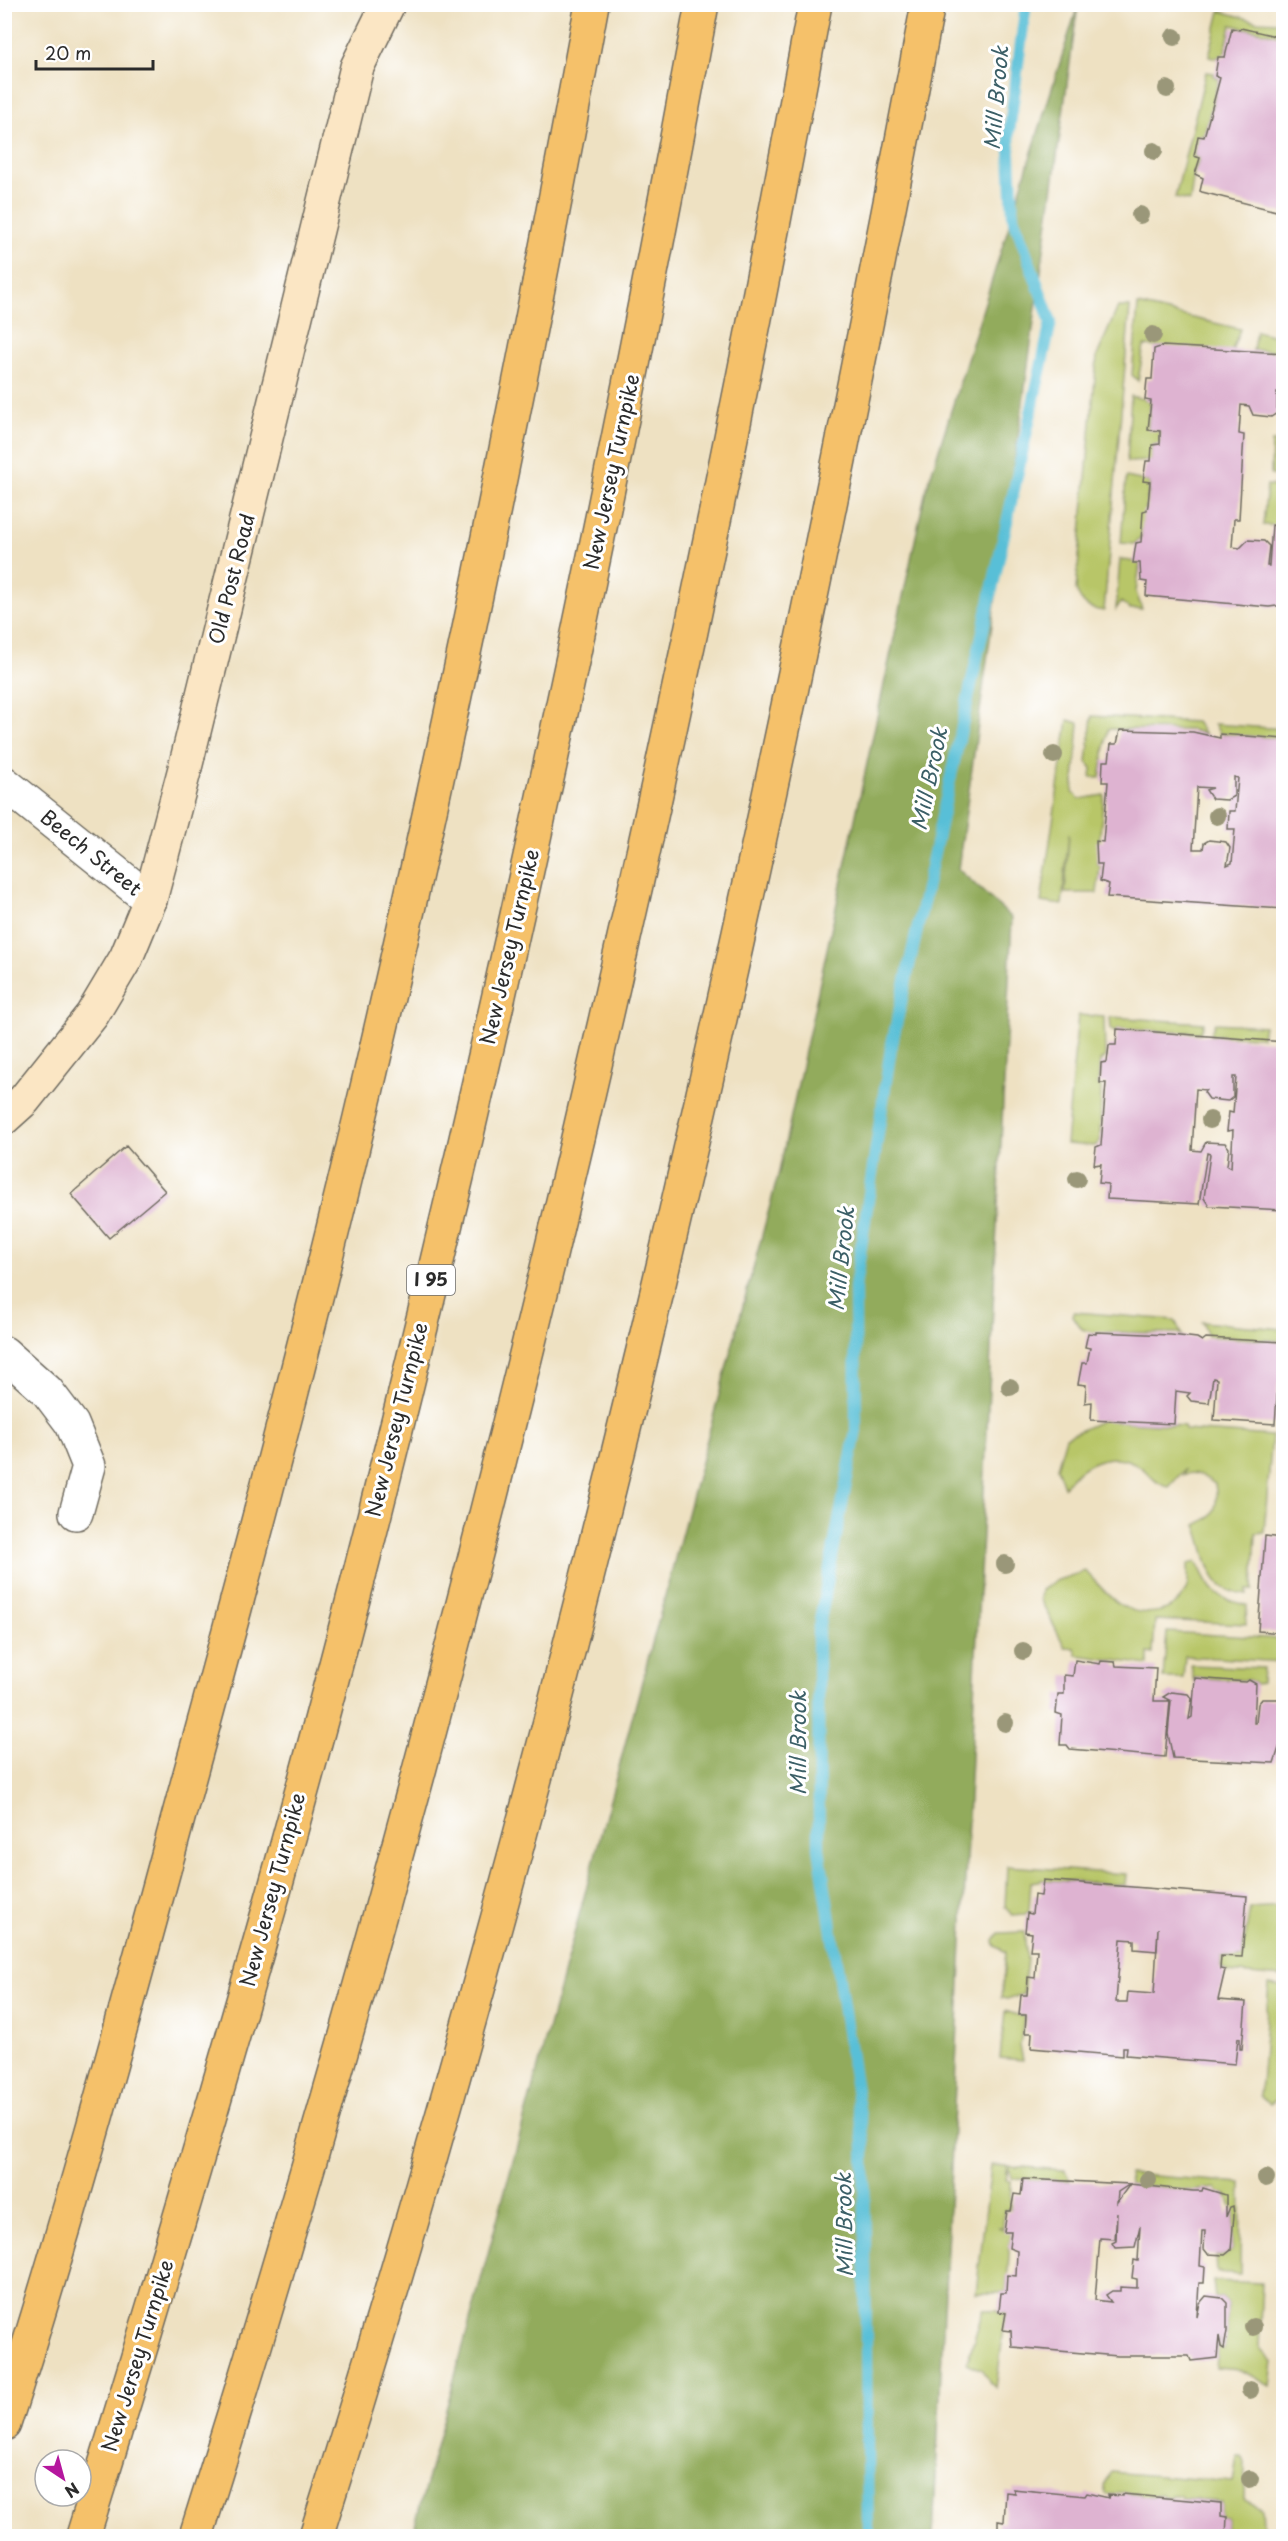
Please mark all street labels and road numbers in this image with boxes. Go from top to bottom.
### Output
street label: New Jersey Turnpike [576,371,646,573]
street label: Old Post Road [200,510,262,647]
street label: Beech Street [34,802,149,903]
street label: New Jersey Turnpike [472,846,546,1047]
road number: I 95 [407,1265,455,1295]
street label: New Jersey Turnpike [357,1319,435,1520]
street label: New Jersey Turnpike [232,1789,312,1990]
street label: New Jersey Turnpike [93,2256,181,2456]

